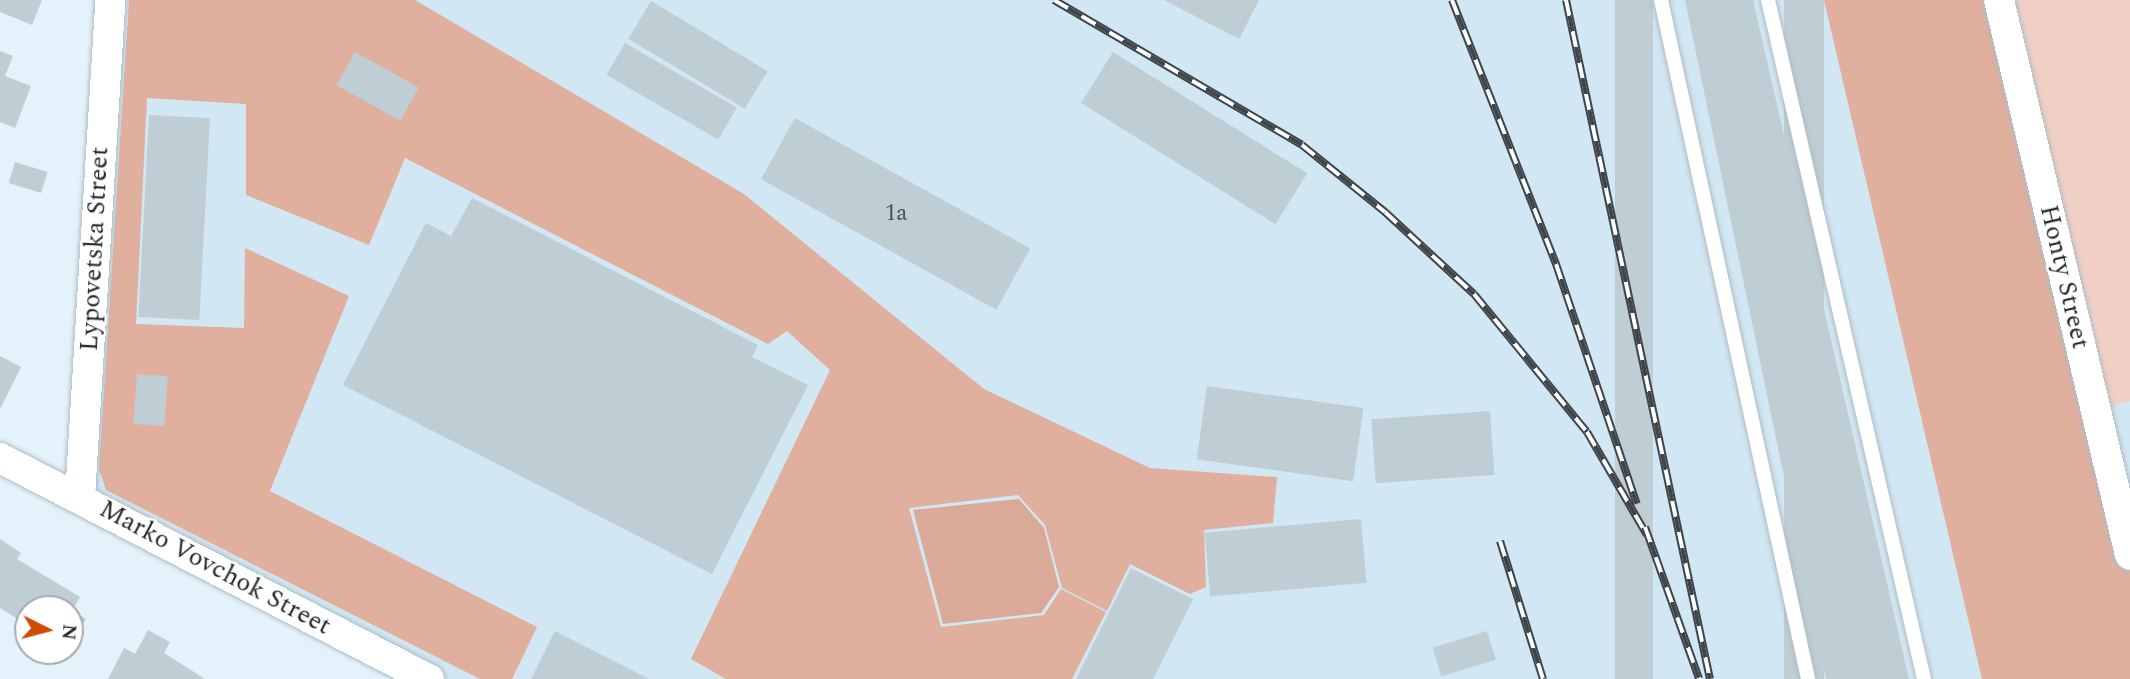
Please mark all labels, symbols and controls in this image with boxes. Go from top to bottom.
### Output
street label: Lypovetska Street [74,146,116,352]
house number: 1а [885,200,907,228]
street label: Honty Street [2032,202,2096,352]
street label: Marko Vovchok Street [94,494,336,642]
north arrow [14,595,84,665]
text: N [53,623,84,641]

